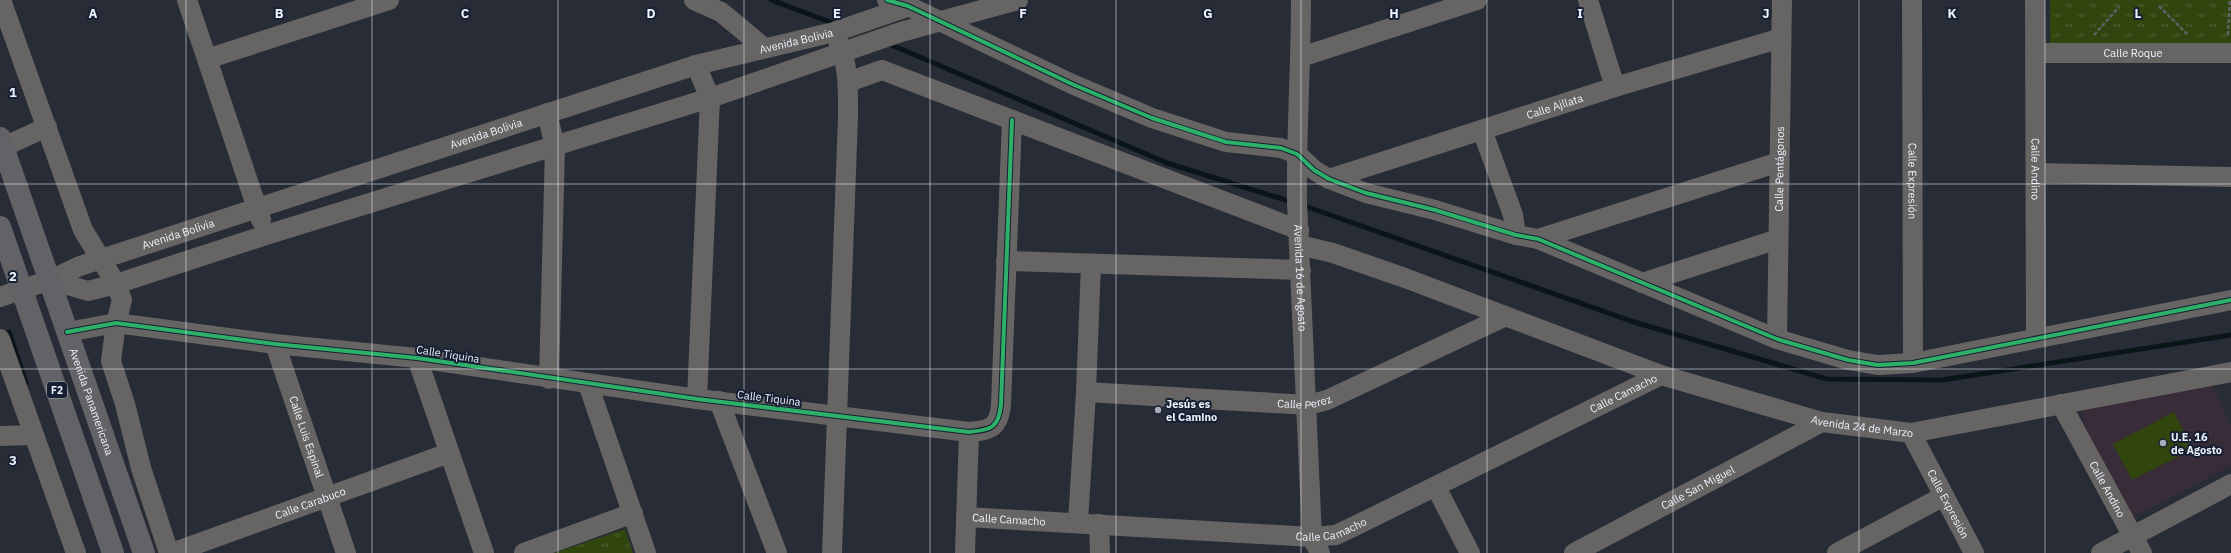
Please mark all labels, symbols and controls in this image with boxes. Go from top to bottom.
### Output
text: A [89,5,98,22]
text: B [275,5,284,22]
text: C [461,5,470,22]
text: D [646,5,656,22]
text: E [833,5,841,22]
text: F [1019,5,1027,22]
text: G [1203,5,1213,22]
text: H [1389,5,1399,22]
text: I [1577,5,1583,22]
text: J [1762,5,1770,22]
text: K [1947,5,1957,22]
text: L [2135,5,2142,22]
street label: Avenida Bolivia [758,25,835,57]
street label: Calle Roque [2103,46,2163,60]
text: 1 [9,84,17,101]
street label: Calle Ajllata [1525,91,1585,122]
street label: Avenida Bolivia [448,115,524,152]
street label: Calle Pentágonos [1772,126,1787,212]
street label: Calle Andino [2028,138,2043,200]
street label: Calle Expresión [1905,143,1920,219]
street label: Avenida Bolivia [140,216,216,252]
street label: Avenida 16 de Agosto [1291,224,1310,332]
text: 2 [9,268,17,285]
street label: Calle Tiquina [415,342,481,366]
street label: Avenida Panamericana [66,346,117,457]
street label: Calle Camacho [1587,371,1659,416]
road number: F2 [47,382,67,398]
street label: Calle Tiquina [736,387,802,409]
street label: Calle Perez [1277,392,1334,412]
street label: Calle Luis Espinal [286,394,327,480]
place label: Jesús es el Camino [1166,397,1217,424]
marker: Jesús es el Camino [1153,405,1163,415]
street label: Avenida 24 de Marzo [1809,412,1914,440]
place label: U.E. 16 de Agosto [2171,430,2222,457]
marker: U.E. 16 de Agosto [2158,438,2168,448]
text: 3 [9,452,17,469]
street label: Calle Andino [2086,459,2128,520]
street label: Calle San Miguel [1659,462,1737,513]
street label: Calle Expresión [1924,467,1972,541]
street label: Calle Carabuco [273,484,348,522]
street label: Calle Camacho [972,510,1046,529]
street label: Calle Camacho [1295,514,1369,544]

